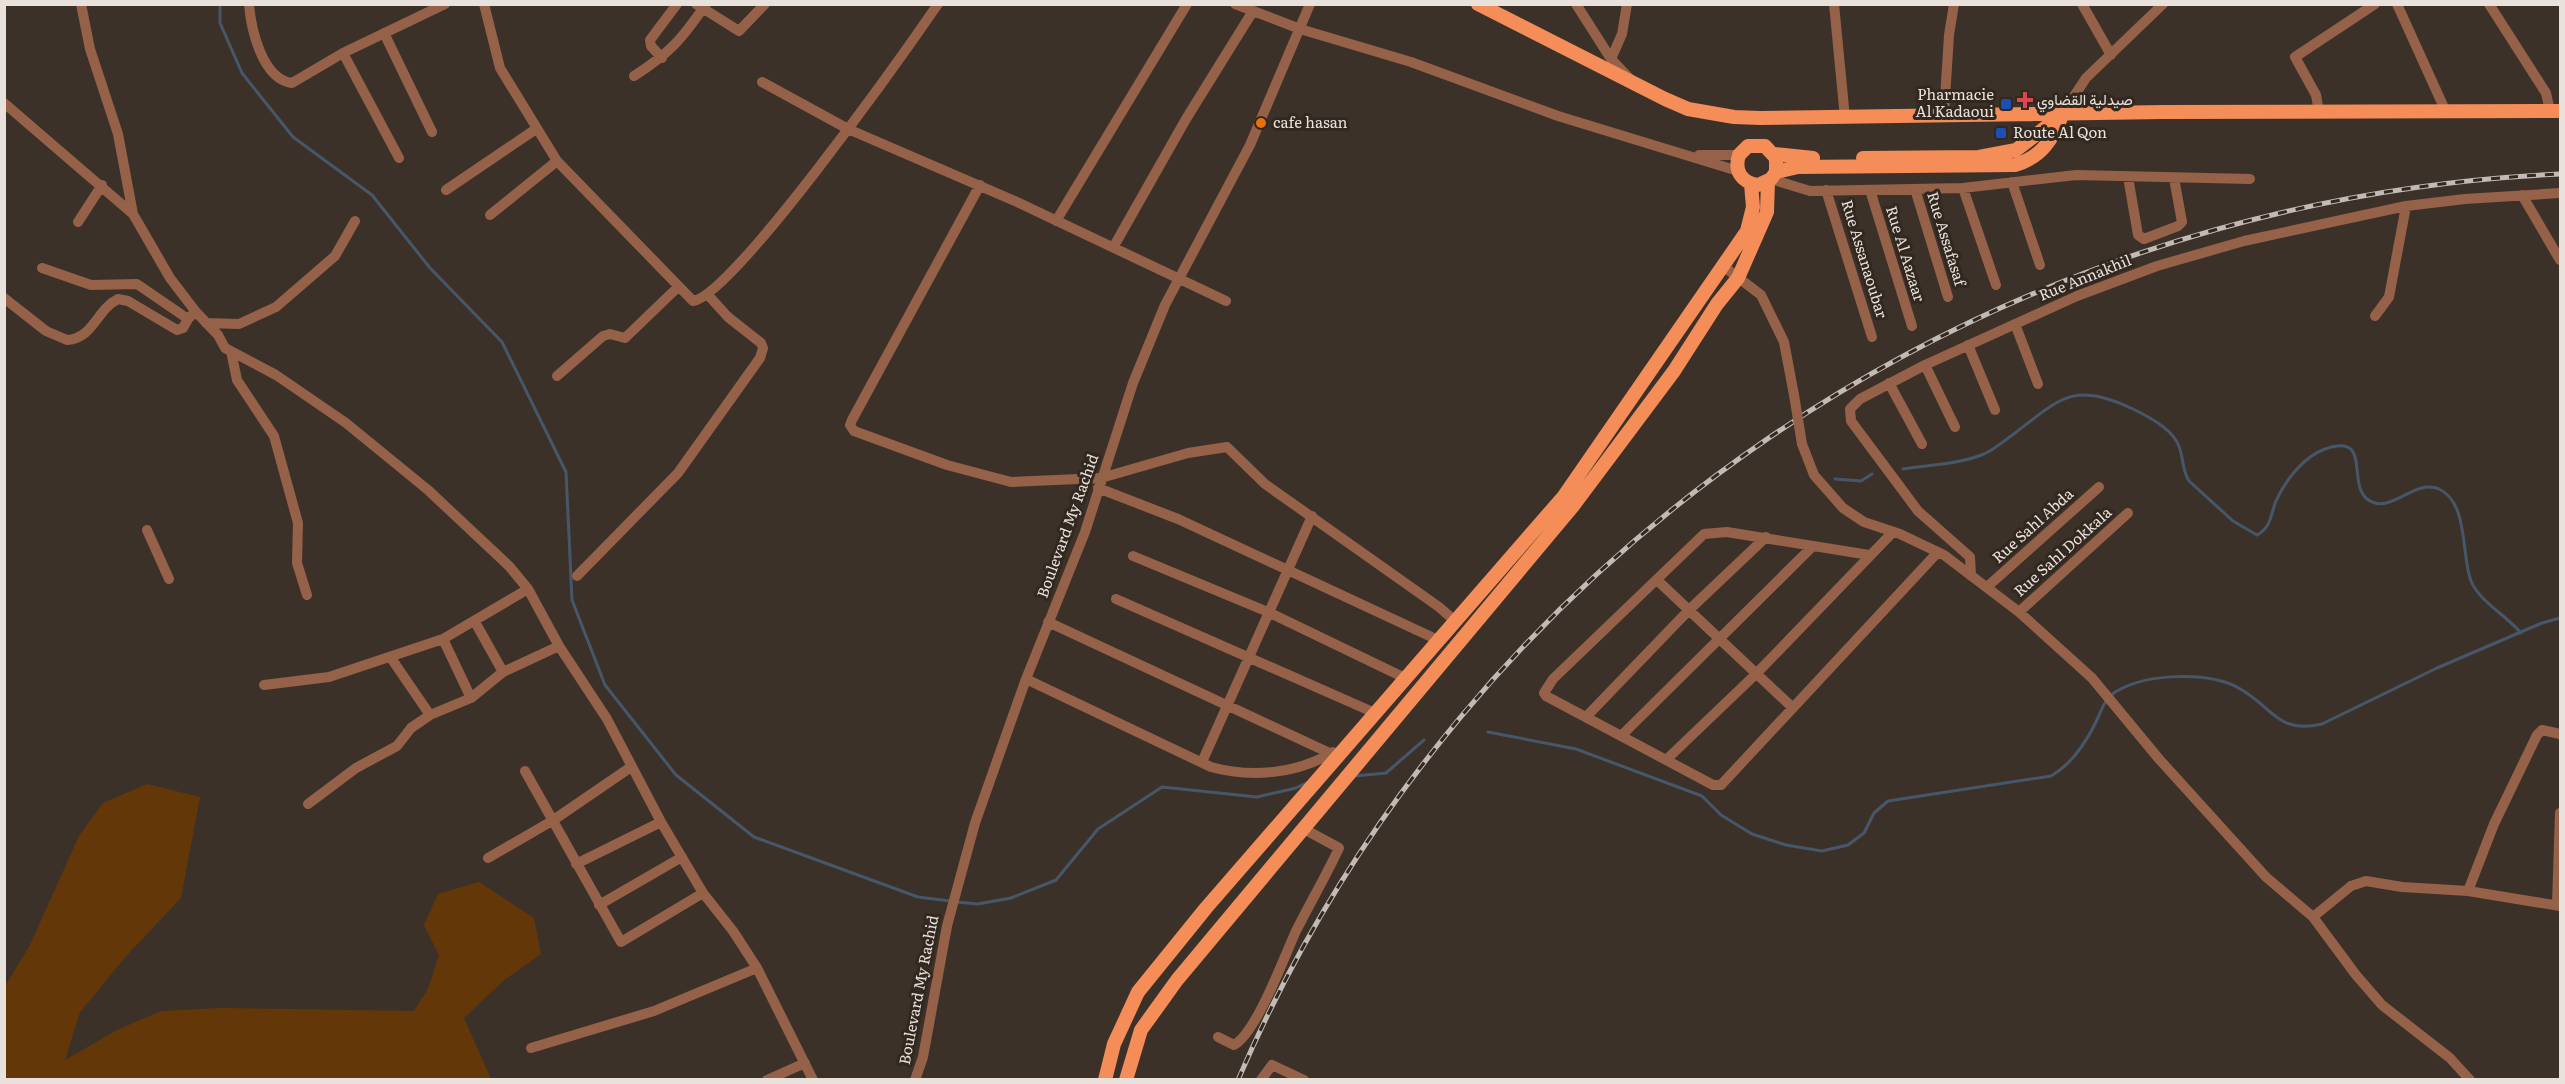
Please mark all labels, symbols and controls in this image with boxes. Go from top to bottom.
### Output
place label: Pharmacie Al Kadaoui [1915,82,1994,122]
place label: صيدلية القضاوي [2037,87,2133,113]
marker: صيدلية القضاوي [2018,93,2032,107]
marker: Pharmacie Al Kadaoui [1999,97,2013,111]
place label: cafe hasan [1273,110,1348,133]
marker: cafe hasan [1254,116,1268,130]
place label: Route Al Qon [2013,120,2107,143]
marker: Route Al Qon [1994,126,2008,140]
street label: Rue Assafasaf [1922,189,1973,290]
street label: Rue Assanaoubar [1836,196,1894,321]
street label: Rue Al Aazaar [1881,203,1932,304]
street label: Rue Annakhil [2035,248,2134,306]
street label: Boulevard My Rachid [1030,450,1103,601]
street label: Rue Sahl Abda [1986,481,2078,568]
street label: Rue Sahl Dokkala [2008,500,2117,601]
street label: Boulevard My Rachid [892,913,943,1066]

